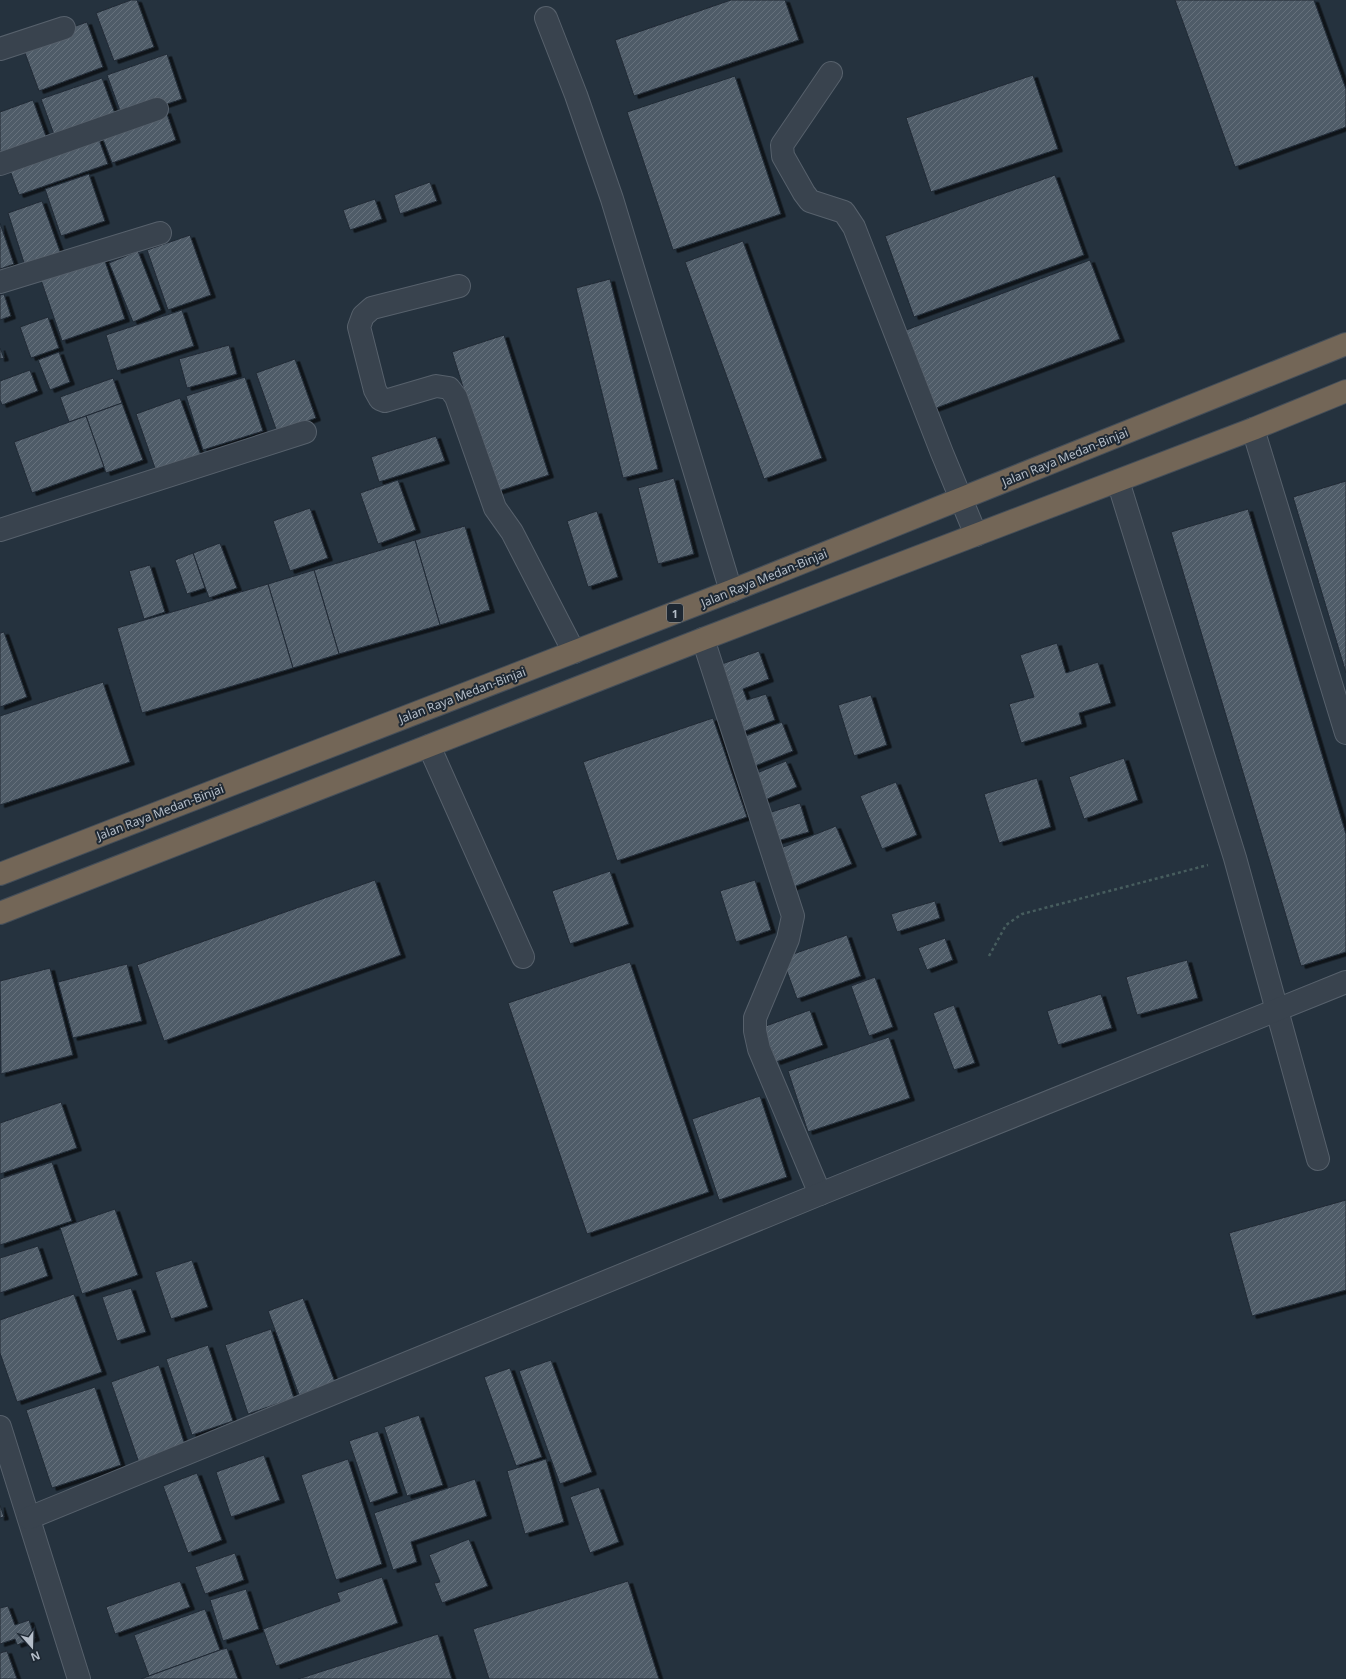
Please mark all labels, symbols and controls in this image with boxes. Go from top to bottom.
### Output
street label: Jalan Raya Medan-Binjai [998,424,1131,491]
street label: Jalan Raya Medan-Binjai [697,545,830,612]
road number: 1 [667,604,683,622]
street label: Jalan Raya Medan-Binjai [395,663,528,727]
street label: Jalan Raya Medan-Binjai [93,780,226,844]
north arrow [12,1627,52,1667]
text: N [29,1648,42,1665]

